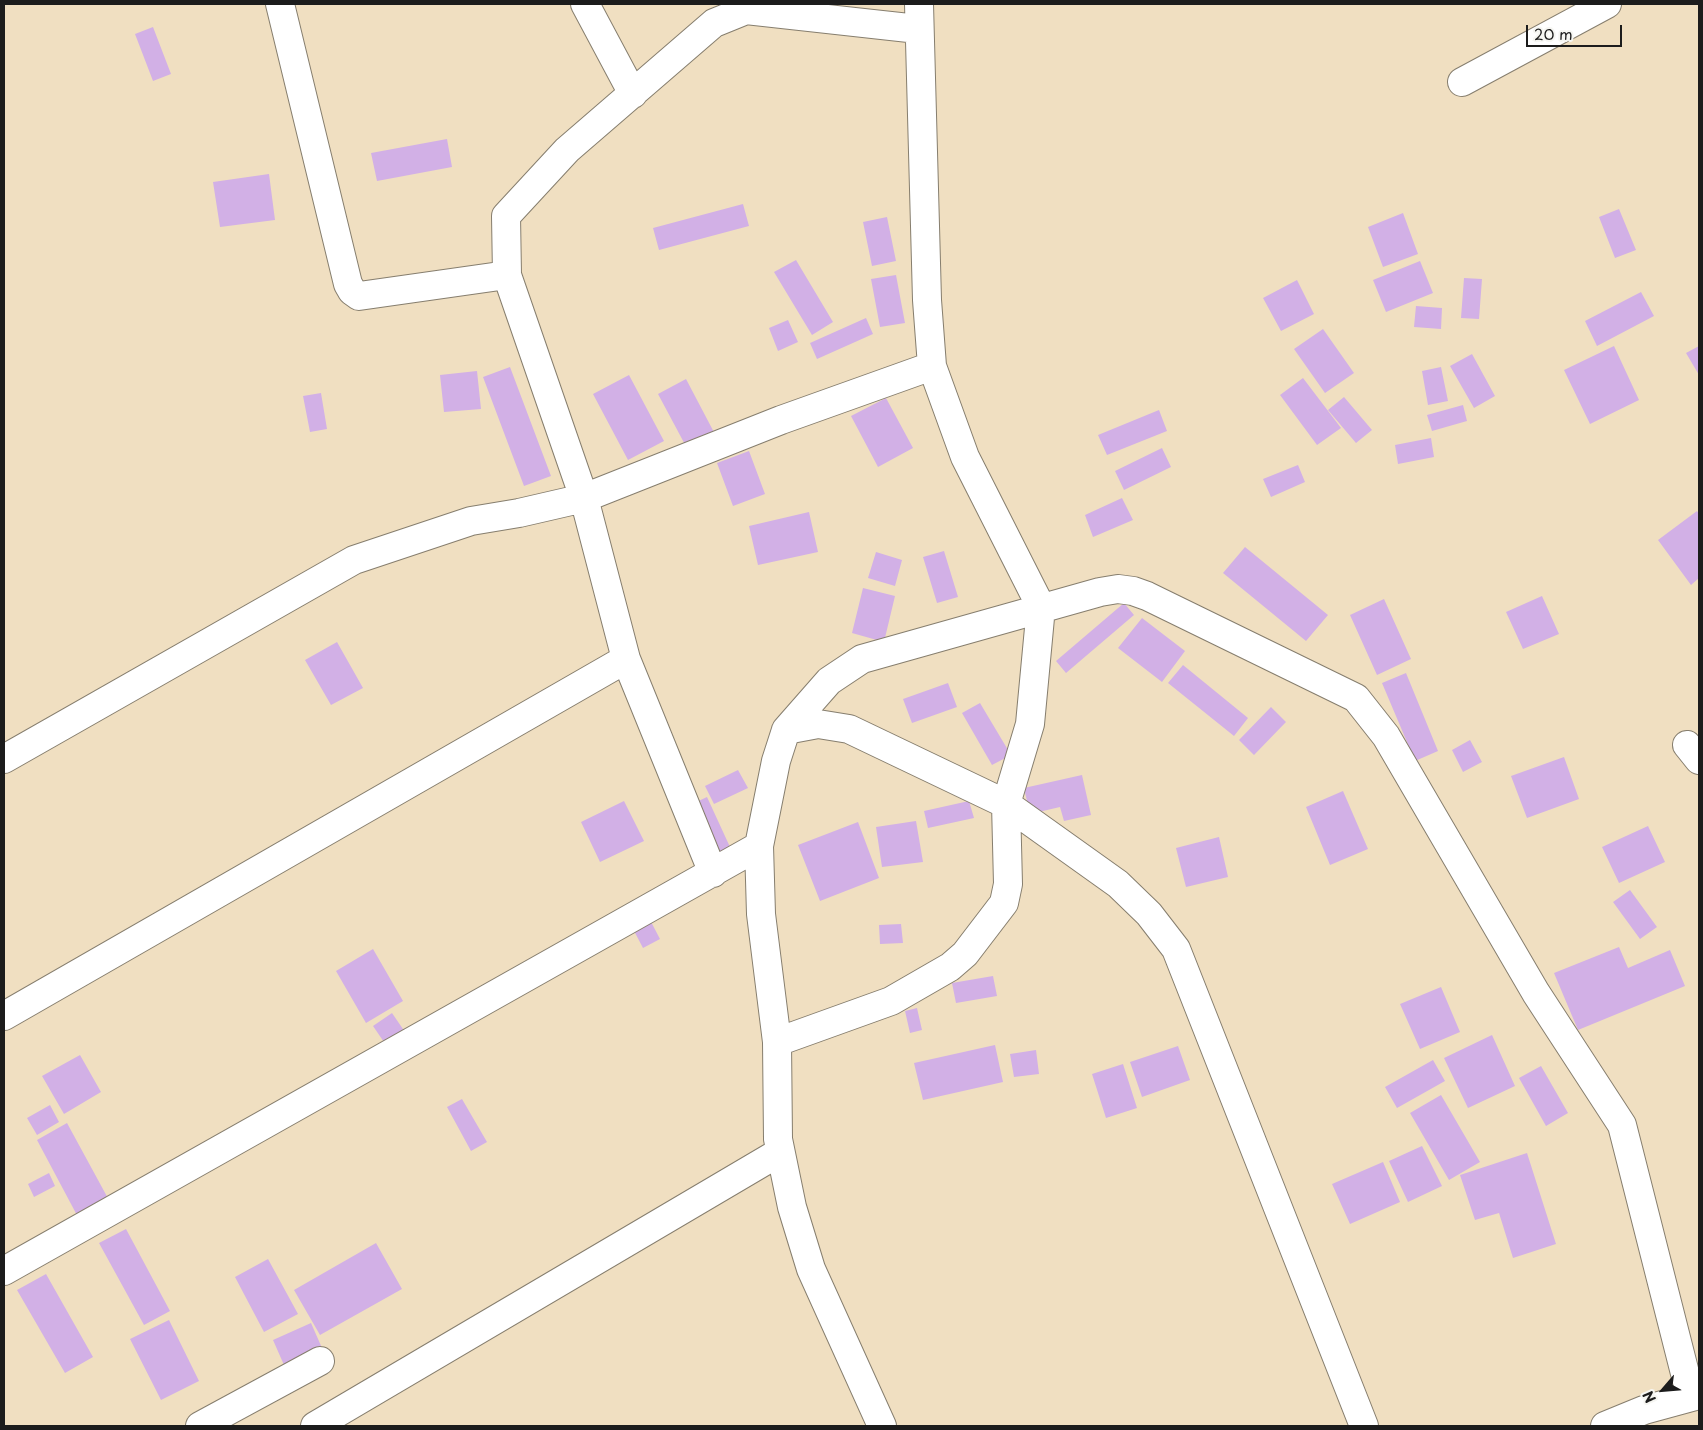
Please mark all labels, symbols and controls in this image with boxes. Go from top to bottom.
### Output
scale bar [1528,15,1624,47]
text: 20 m [1534,22,1573,45]
north arrow [1638,1365,1688,1415]
text: N [1637,1387,1661,1407]

